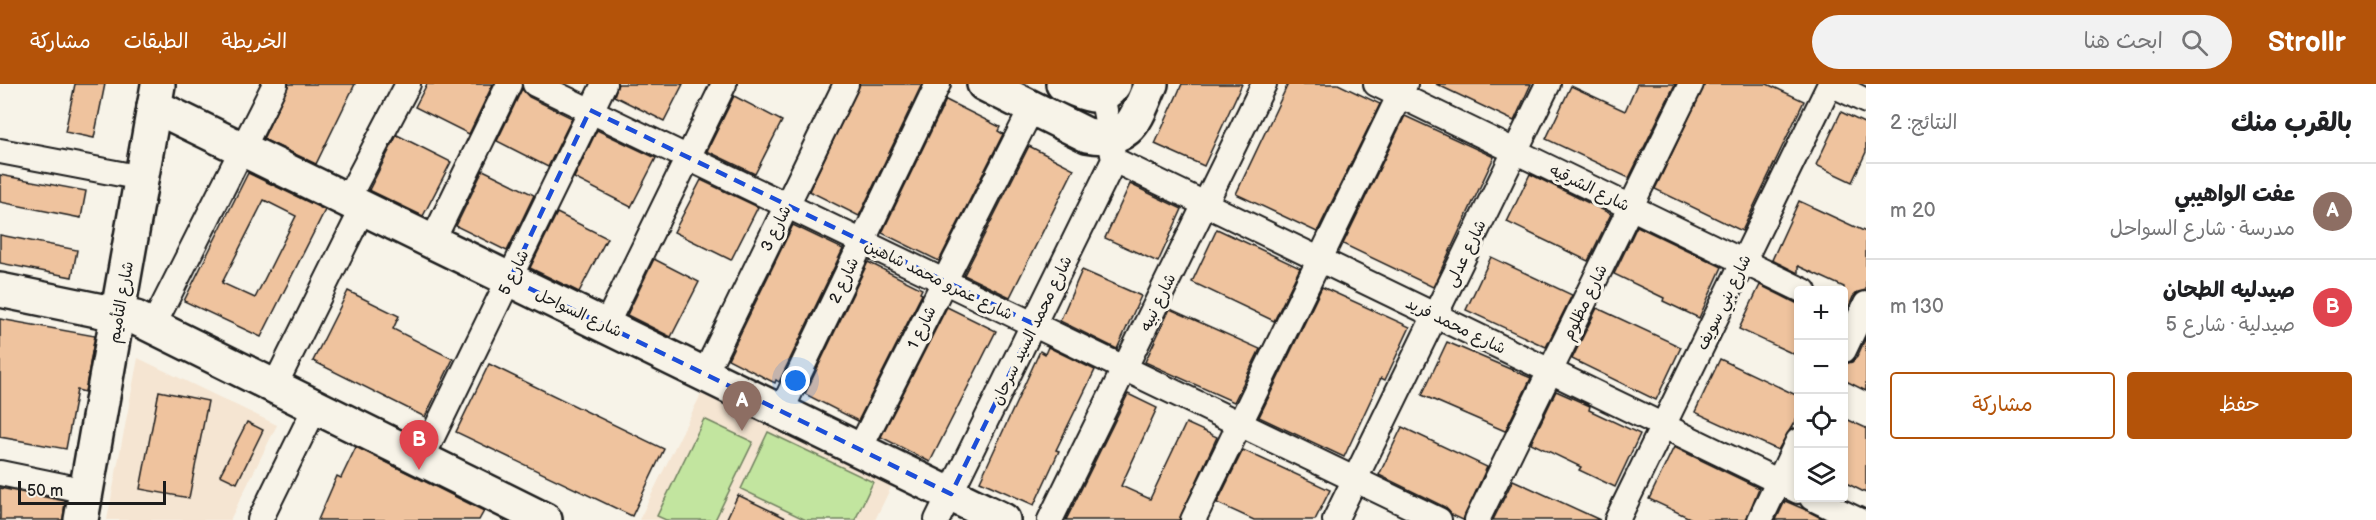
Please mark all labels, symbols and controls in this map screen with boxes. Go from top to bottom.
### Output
search box [1812,15,2232,69]
icon: search [2178,26,2211,59]
text: Strollr [2268,26,2346,59]
text: ابحث هنا [2083,28,2163,55]
text: مشاركة [30,29,91,54]
text: الطبقات [124,29,189,54]
text: الخريطة [222,29,287,54]
text: بالقرب منك [2231,108,2352,139]
text: النتائج: 2 [1890,111,1957,135]
street label: شارع الشرقيه [1546,161,1632,217]
text: عفت الواهيبي [2175,181,2295,208]
text: 20 m [1890,199,1936,223]
text: A [2326,199,2339,223]
street label: شارع 3 [757,203,796,255]
street label: شارع عدلى [1442,217,1492,291]
text: مدرسة · شارع السواحل [2110,217,2295,241]
street label: شارع عمرو محمد شاهين [861,236,1015,325]
street label: شارع 5 [495,247,534,299]
street label: شارع بني سويف [1693,252,1759,355]
street label: شارع محمد السيد سرحان [988,253,1078,409]
street label: شارع 2 [826,255,864,307]
street label: شارع التأميم [105,260,140,345]
street label: شارع مظلوم [1559,262,1614,344]
street label: شارع نبيه [1136,271,1181,335]
text: صيدليه الطحان [2163,277,2295,304]
street label: شارع السواحل [532,285,625,343]
map controls [1794,286,1848,502]
button: + [1794,286,1848,340]
street label: شارع محمد فريد [1402,294,1508,360]
text: 130 m [1890,295,1944,319]
text: B [2325,295,2340,319]
street label: شارع 1 [904,303,942,353]
text: صيدلية · شارع 5 [2166,313,2295,337]
button: − [1794,340,1848,394]
your location [781,366,810,395]
button: مشاركة [1890,372,2115,439]
button: حفظ [2127,372,2352,439]
pin: A [722,382,762,431]
button: locate [1794,394,1848,448]
pin: B [400,420,438,470]
button: layers [1794,448,1848,502]
scale bar [18,478,166,506]
text: 50 m [27,482,63,501]

